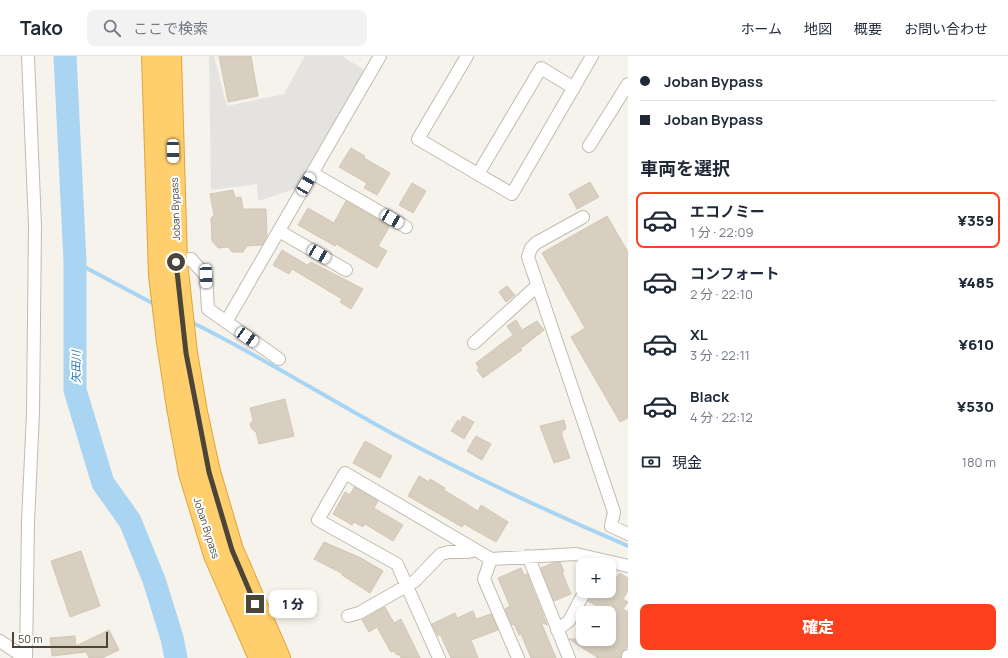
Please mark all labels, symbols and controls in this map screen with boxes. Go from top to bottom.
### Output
search box [87,10,367,46]
text: Tako [20,15,63,41]
icon: search [101,17,123,39]
text: ここで検索 [133,18,208,39]
text: ホーム [740,19,782,38]
text: 地図 [804,19,832,38]
text: 概要 [854,19,882,38]
text: お問い合わせ [904,19,988,38]
text: Joban Bypass [664,71,763,92]
text: Joban Bypass [664,109,763,130]
car [167,139,179,163]
text: 車両を選択 [640,156,730,180]
car [295,171,317,197]
street label: Joban Bypass [167,177,183,241]
text: エコノミー [690,201,765,222]
icon: car [642,202,678,238]
car [379,208,405,230]
text: ¥359 [958,210,994,231]
text: 1 分 · 22:09 [690,223,754,241]
car [306,243,332,265]
route start [167,253,185,271]
text: コンフォート [690,263,780,284]
car [200,264,212,288]
icon: car [642,264,678,300]
text: ¥485 [958,272,994,293]
text: 2 分 · 22:10 [690,285,753,303]
text: XL [690,324,708,345]
car [234,325,260,349]
icon: car [642,326,678,362]
text: ¥610 [959,334,994,355]
text: 3 分 · 22:11 [690,346,750,364]
water label: 矢田川 [68,350,83,384]
text: Black [690,386,729,407]
icon: car [642,388,678,424]
text: ¥530 [957,396,994,417]
text: 4 分 · 22:12 [690,408,753,426]
icon: cash [640,451,662,473]
text: 現金 [672,452,702,473]
text: 180 m [962,453,996,471]
street label: Joban Bypass [191,496,223,560]
map controls [576,558,616,646]
button: + [576,558,616,598]
callout: 1 分 [269,590,317,618]
route end [246,595,264,613]
text: 1 分 [282,595,304,613]
button: 確定 [640,604,996,650]
button: − [576,606,616,646]
scale bar [12,630,108,649]
text: 50 m [18,631,43,646]

